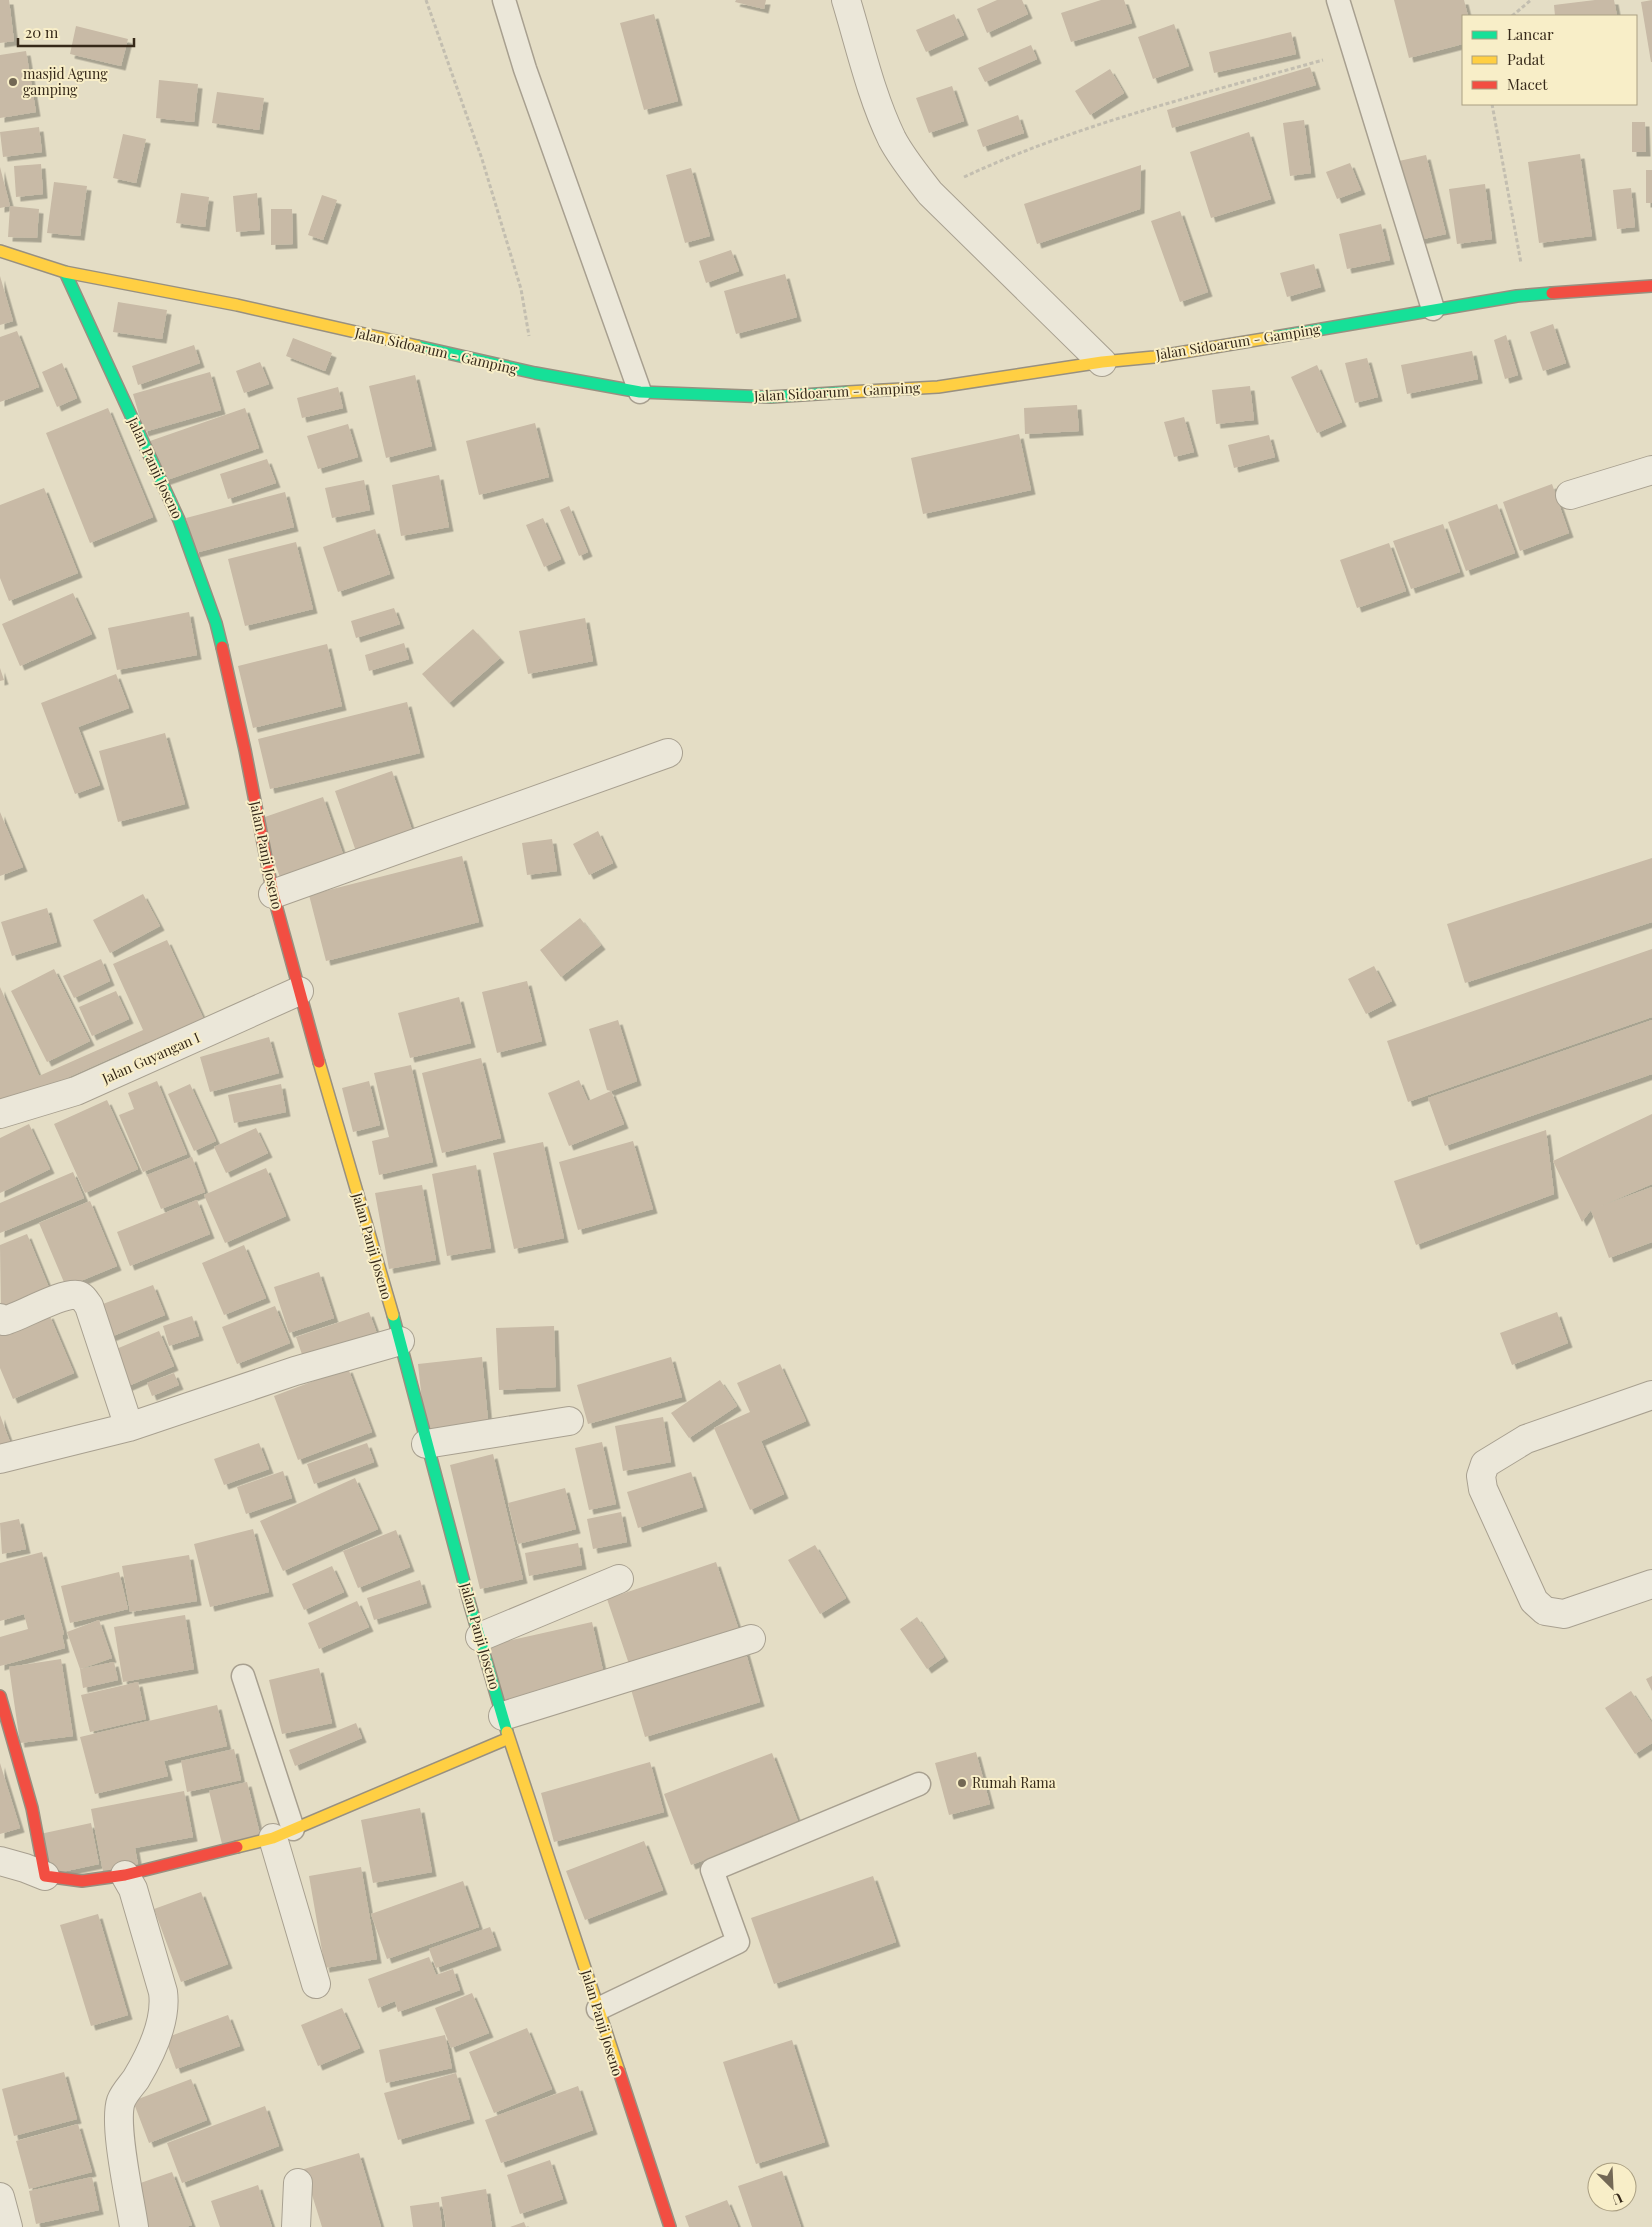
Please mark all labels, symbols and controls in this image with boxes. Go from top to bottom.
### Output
scale bar [18,15,134,47]
legend [1462,15,1637,105]
text: 20 m [25,22,59,42]
text: Lancar [1507,24,1554,44]
text: Padat [1507,49,1545,69]
place label: masjid Agung gamping [23,64,108,99]
text: Macet [1507,74,1548,94]
marker: masjid Agung gamping [7,76,19,88]
street label: Jalan Sidoarum - Gamping [1153,319,1322,364]
street label: Jalan Sidoarum - Gamping [352,322,520,379]
street label: Jalan Sidoarum - Gamping [752,378,921,405]
street label: Jalan Panji Joseno [123,413,187,522]
street label: Jalan Panji Joseno [246,798,287,911]
street label: Jalan Guyangan I [98,1027,203,1088]
street label: Jalan Panji Joseno [348,1189,397,1302]
street label: Jalan Panji Joseno [456,1579,505,1692]
place label: Rumah Rama [972,1773,1056,1792]
marker: Rumah Rama [956,1777,968,1789]
street label: Jalan Panji Joseno [577,1966,628,2079]
north arrow [1587,2162,1637,2212]
text: U [1609,2189,1626,2210]

